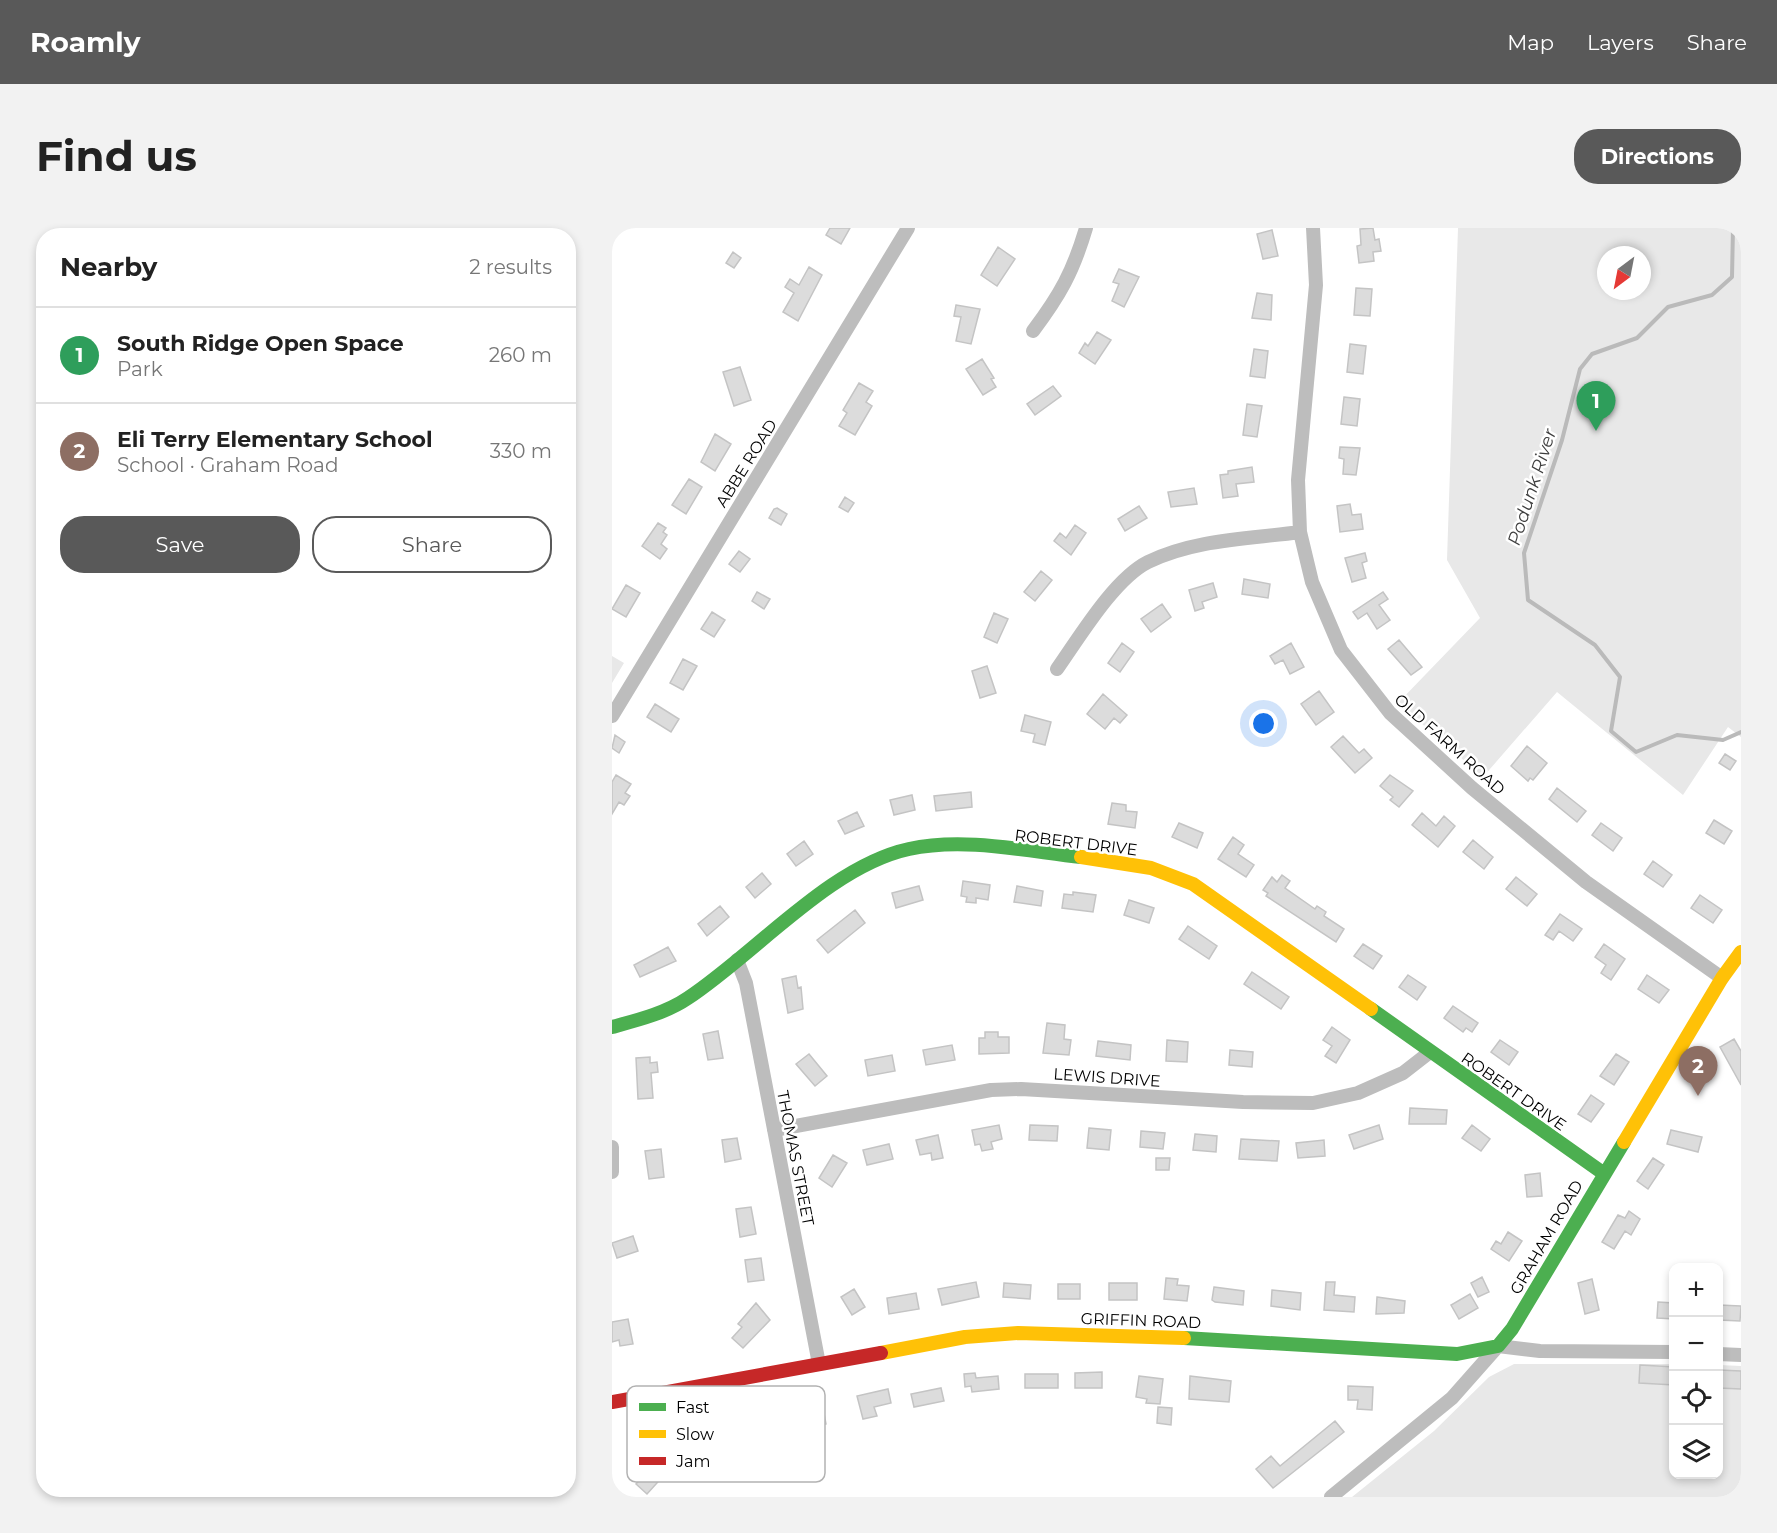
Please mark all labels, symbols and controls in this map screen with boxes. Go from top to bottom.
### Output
text: Roamly [30,25,140,59]
text: Map [1507,30,1554,55]
text: Layers [1587,30,1654,55]
text: Share [1687,30,1747,55]
button: Directions [1574,129,1741,184]
text: Find us [36,130,197,182]
north arrow [1597,246,1651,300]
text: Nearby [60,251,157,283]
text: 2 results [469,255,552,279]
text: South Ridge Open Space [117,330,404,357]
text: 1 [76,343,83,367]
text: 260 m [489,343,552,367]
text: Park [117,357,163,381]
pin: 1 [1576,382,1616,431]
street label: ABBE ROAD [712,416,781,511]
water label: Podunk River [1503,425,1561,548]
text: Eli Terry Elementary School [117,426,433,453]
text: 2 [74,439,85,463]
text: 330 m [490,439,552,463]
text: School · Graham Road [117,453,338,477]
button: Save [60,516,300,573]
button: Share [312,516,552,573]
street label: OLD FARM ROAD [1391,690,1509,799]
your location [1249,709,1278,738]
street label: ROBERT DRIVE [1013,826,1138,859]
pin: 2 [1678,1046,1718,1096]
street label: ROBERT DRIVE [1458,1048,1570,1135]
street label: LEWIS DRIVE [1053,1064,1161,1091]
street label: THOMAS STREET [773,1089,818,1228]
street label: GRAHAM ROAD [1506,1177,1587,1298]
map controls [1669,1263,1723,1479]
button: + [1669,1263,1723,1317]
street label: GRIFFIN ROAD [1080,1309,1202,1332]
button: − [1669,1317,1723,1371]
button: locate [1669,1371,1723,1425]
legend [627,1386,825,1482]
text: Fast [676,1398,710,1417]
text: Slow [676,1425,714,1444]
button: layers [1669,1425,1723,1479]
text: Jam [675,1452,710,1471]

